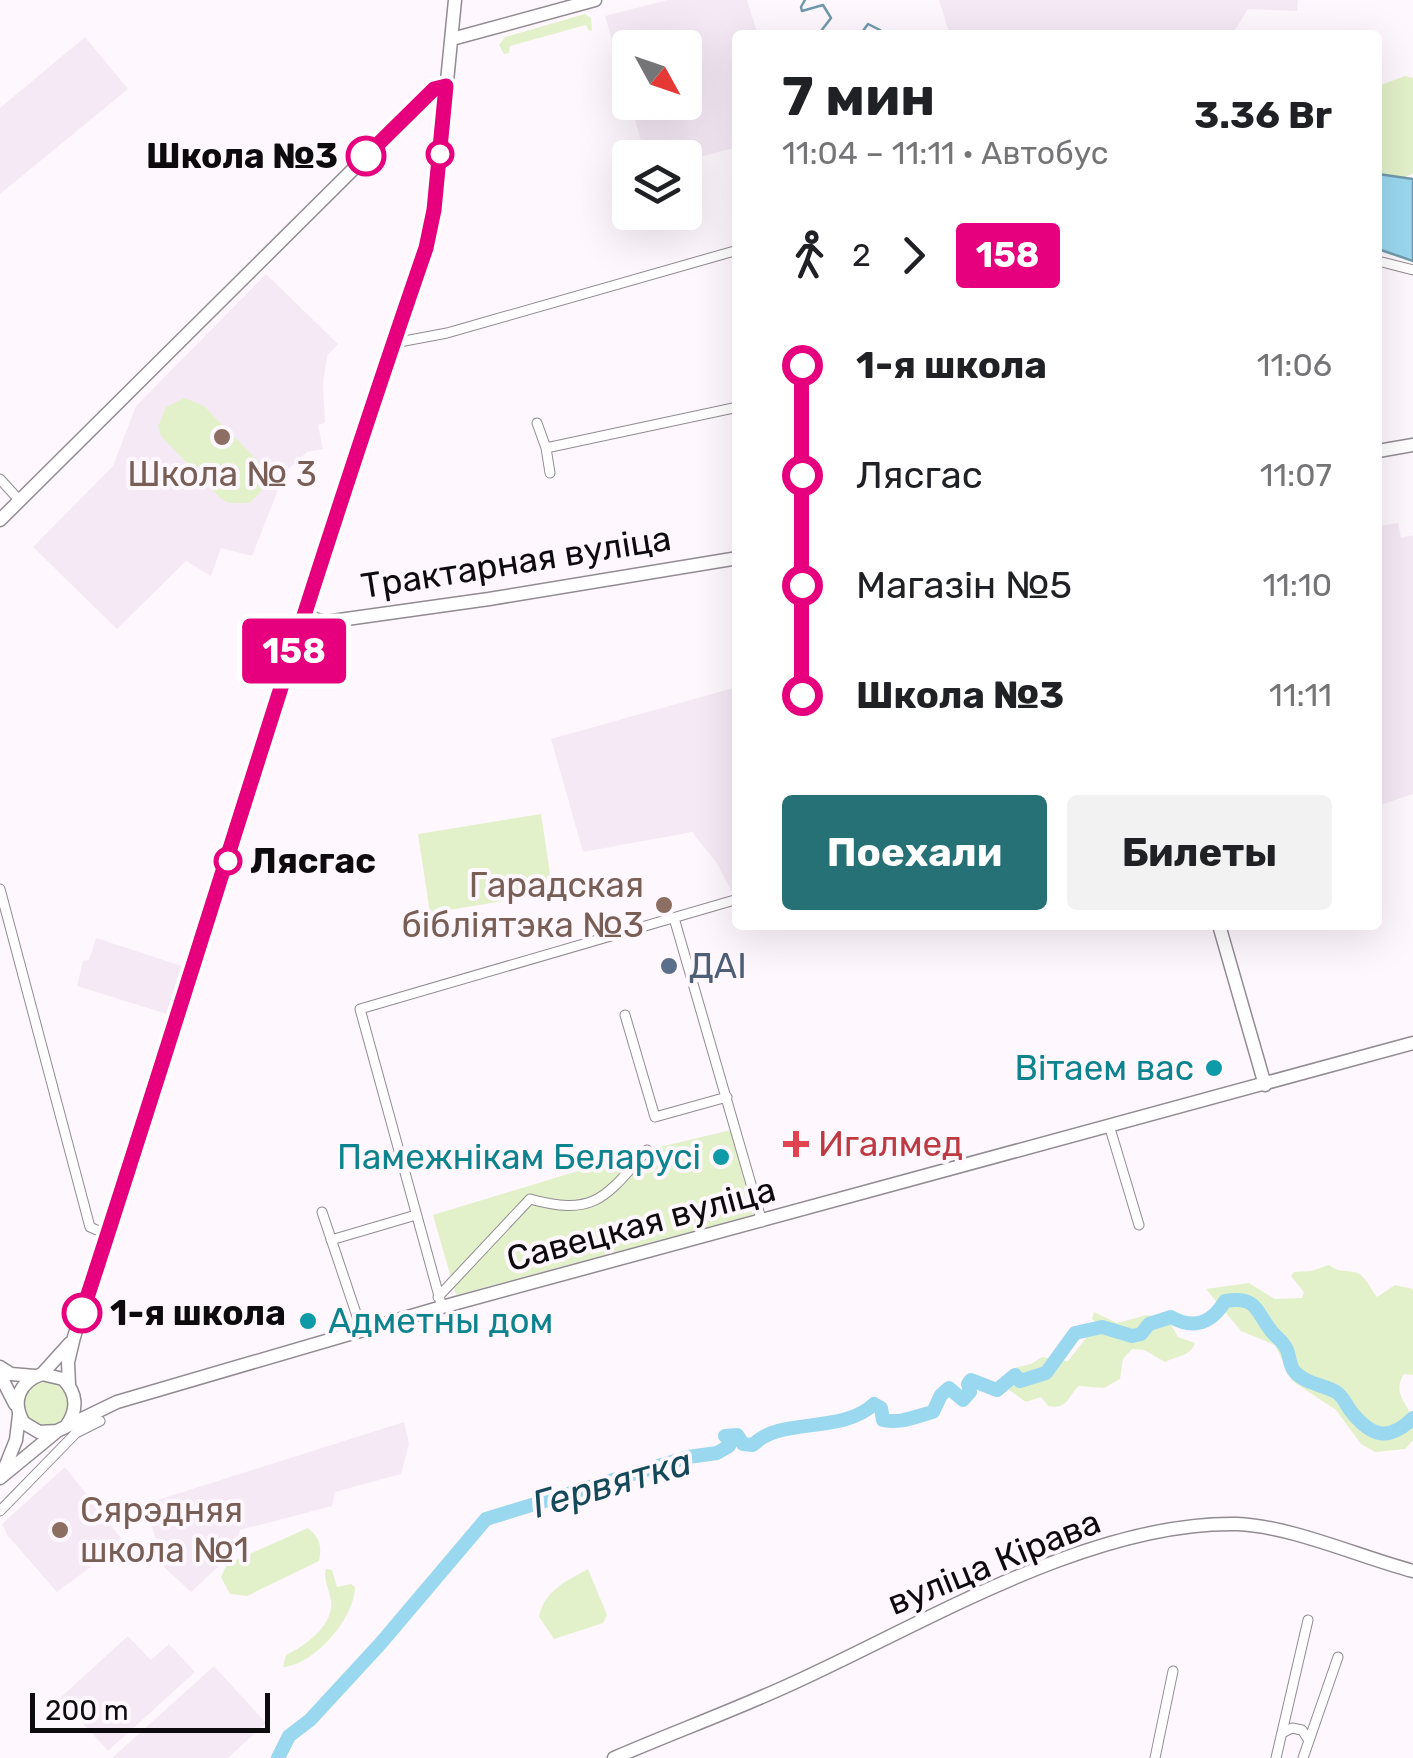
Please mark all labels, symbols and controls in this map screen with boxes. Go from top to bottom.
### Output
north arrow [612,30,702,120]
map controls [612,30,702,230]
text: 7 мин [782,64,935,129]
text: 3.36 Br [1194,92,1332,138]
text: 11:04 – 11:11 · Автобус [782,134,1108,172]
place label: Школа №3 [146,135,338,177]
marker: Школа №3 [347,137,385,175]
button: layers [612,140,702,230]
unlabelled marker [427,141,453,167]
icon: walk [782,228,837,283]
icon: forward [886,228,941,283]
text: 158 [976,234,1040,276]
text: 2 [852,236,871,274]
text: 1-я школа [856,342,1047,388]
text: 11:06 [1257,346,1332,384]
marker: Школа № 3 [211,426,233,448]
text: Лясгас [856,452,983,498]
place label: Школа № 3 [127,453,317,495]
text: 11:07 [1260,456,1332,494]
street label: Трактарная вуліца [358,517,674,607]
text: Магазін №5 [856,562,1072,608]
text: 11:10 [1262,566,1332,604]
line badge: 158 [236,618,352,684]
text: 158 [262,630,326,672]
text: Школа №3 [856,672,1064,718]
text: 11:11 [1269,676,1332,714]
button: Поехали [782,795,1047,910]
button: Билеты [1067,795,1332,910]
place label: Лясгас [250,840,376,882]
marker: Лясгас [215,848,241,874]
place label: Гарадская бібліятэка №3 [402,864,644,946]
marker: Гарадская бібліятэка №3 [653,894,675,916]
place label: ДАІ [689,945,747,987]
marker: ДАІ [658,955,680,977]
place label: Вітаем вас [1015,1047,1194,1089]
marker: Вітаем вас [1203,1057,1225,1079]
place label: Игалмед [818,1123,963,1165]
marker: Игалмед [783,1131,809,1157]
place label: Памежнікам Беларусі [337,1136,701,1178]
marker: Памежнікам Беларусі [710,1146,732,1168]
street label: Савецкая вуліца [502,1168,780,1280]
place label: 1-я школа [110,1292,286,1334]
marker: 1-я школа [63,1294,101,1332]
place label: Адметны дом [328,1300,553,1342]
marker: Адметны дом [297,1310,319,1332]
water label: Гервятка [527,1438,697,1528]
place label: Сярэдняя школа №1 [80,1489,249,1571]
street label: вуліца Кірава [881,1500,1107,1624]
marker: Сярэдняя школа №1 [49,1519,71,1541]
scale bar [30,1688,270,1732]
text: 200 m [45,1694,129,1727]

